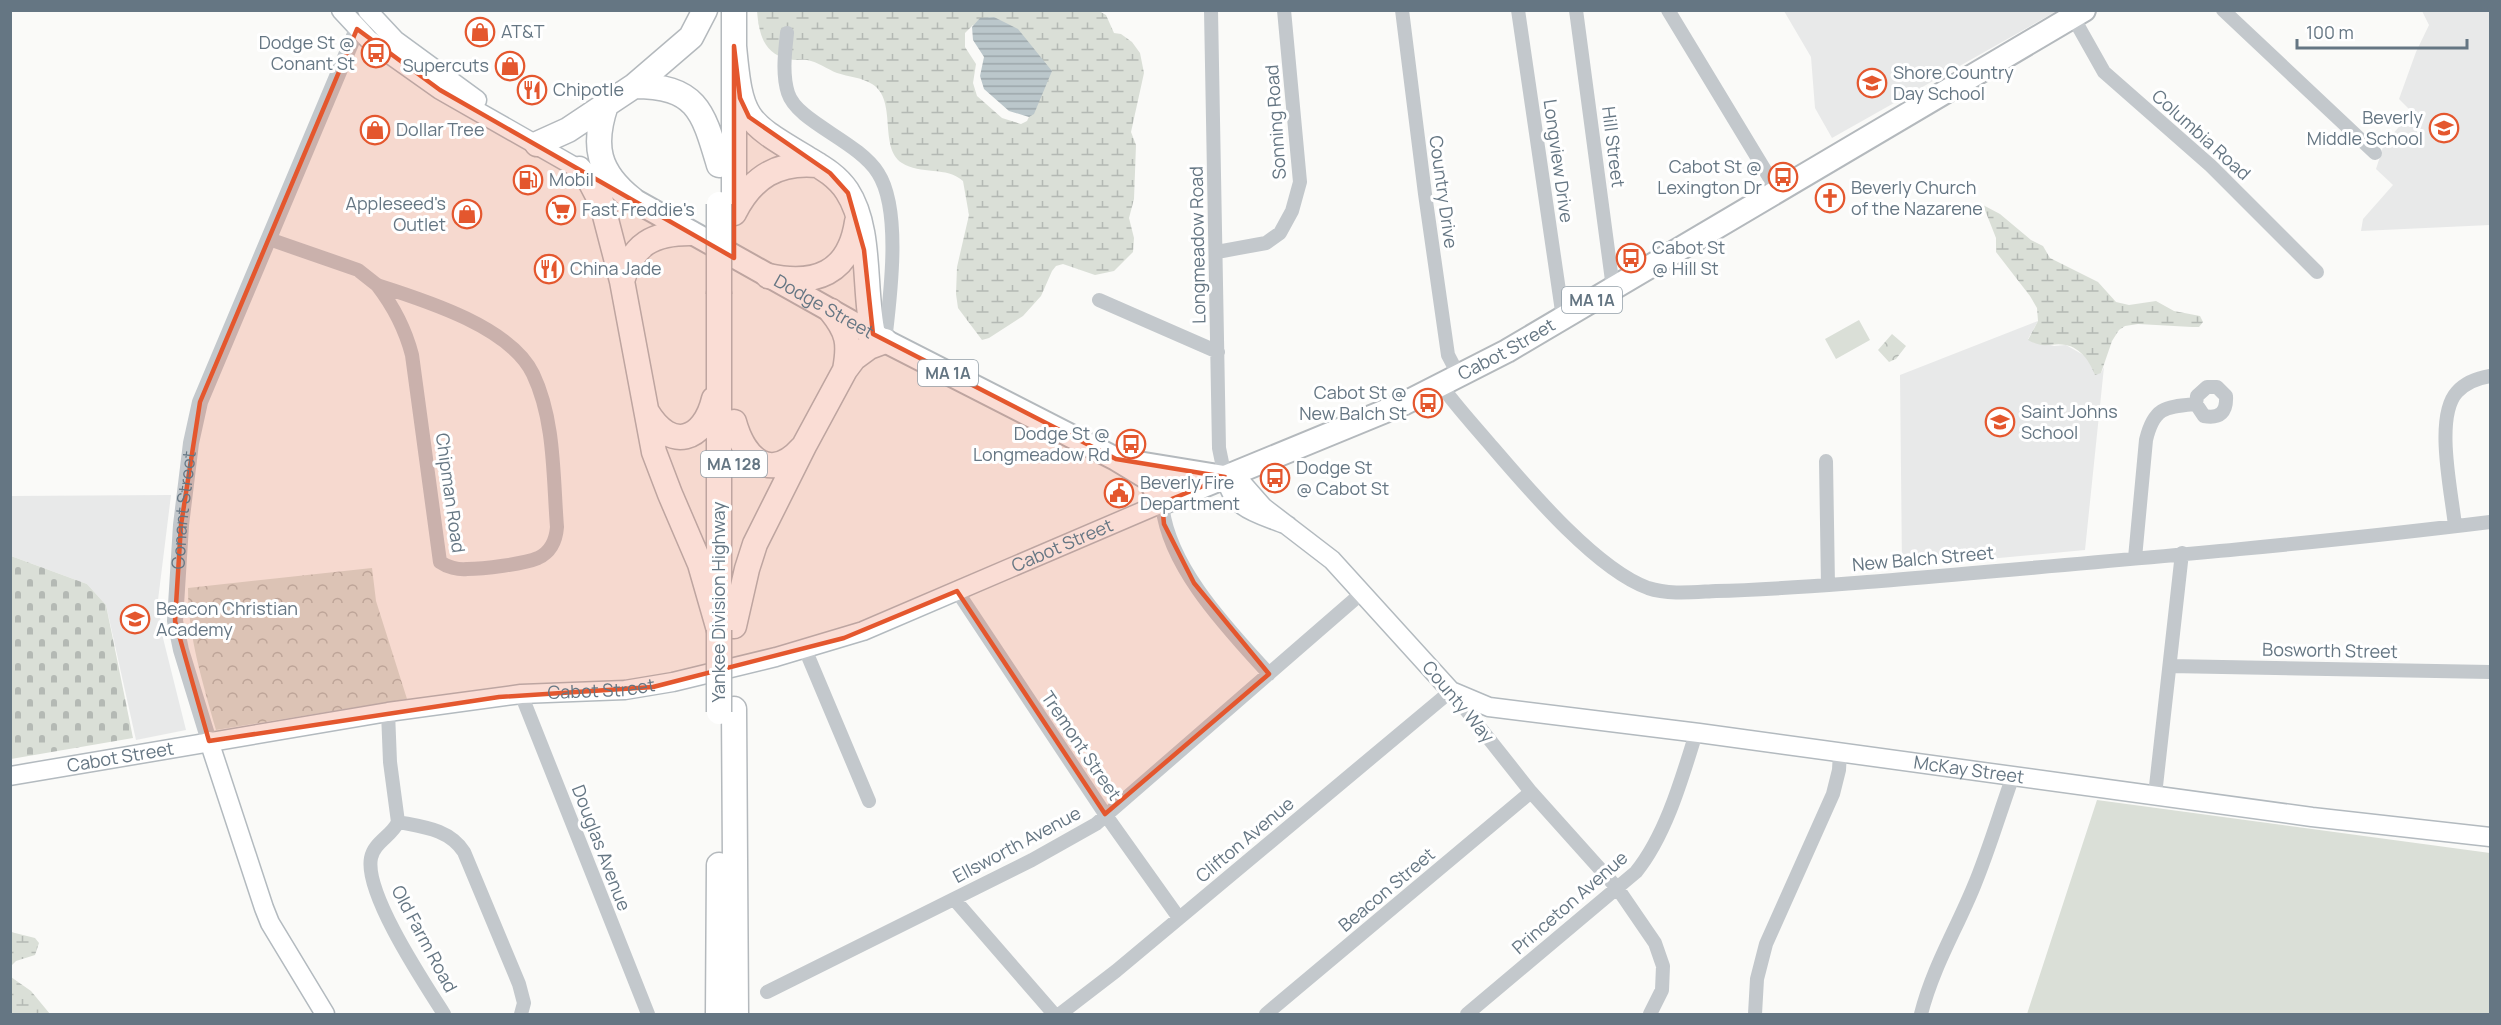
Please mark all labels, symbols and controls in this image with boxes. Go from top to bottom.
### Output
scale bar [2297,12,2466,50]
shop icon: AT&T [464,16,496,48]
place label: AT&T [501,19,545,43]
text: 100 m [2306,20,2354,44]
place label: Dodge St @ Conant St [259,30,355,75]
bus stop icon: Dodge St @ Conant St [360,37,392,69]
shop icon: Supercuts [494,50,526,82]
place label: Supercuts [402,53,489,77]
place label: Shore Country Day School [1893,60,2014,105]
street label: Sonning Road [1259,64,1291,180]
school or university icon: Shore Country Day School [1856,67,1888,99]
restaurant icon: Chipotle [516,74,548,106]
place label: Chipotle [553,77,624,101]
street label: Columbia Road [2147,84,2256,185]
street label: Longview Drive [1538,98,1580,224]
street label: Hill Street [1597,105,1631,189]
place label: Beverly Middle School [2307,105,2424,150]
school or university icon: Beverly Middle School [2428,112,2460,144]
shop icon: Dollar Tree [359,114,391,146]
place label: Dollar Tree [396,117,484,141]
street label: Country Drive [1424,134,1464,250]
place label: Cabot St @ Lexington Dr [1657,154,1762,199]
bus stop icon: Cabot St @ Lexington Dr [1767,161,1799,193]
fuel station icon: Mobil [512,164,544,196]
street label: Longmeadow Road [1184,166,1210,324]
place label: Mobil [549,167,594,191]
place label: Beverly Church of the Nazarene [1851,175,1983,220]
church icon: Beverly Church of the Nazarene [1814,182,1846,214]
place label: Appleseed's Outlet [346,191,446,236]
supermarket icon: Fast Freddie's [545,194,577,226]
place label: Fast Freddie's [582,197,695,221]
shop icon: Appleseed's Outlet [451,198,483,230]
place label: Cabot St @ Hill St [1652,235,1725,280]
bus stop icon: Cabot St @ Hill St [1615,242,1647,274]
restaurant icon: China Jade [533,253,565,285]
place label: China Jade [570,256,662,280]
street label: Dodge Street [770,268,879,343]
road number: MA 1A [1562,287,1622,313]
street label: Cabot Street [1453,312,1559,385]
road number: MA 1A [918,360,978,386]
place label: Cabot St @ New Balch St [1299,380,1407,425]
bus stop icon: Cabot St @ New Balch St [1412,387,1444,419]
place label: Saint Johns School [2021,399,2118,444]
school or university icon: Saint Johns School [1984,406,2016,438]
place label: Dodge St @ Longmeadow Rd [973,421,1110,466]
bus stop icon: Dodge St @ Longmeadow Rd [1115,428,1147,460]
street label: Chipman Road [431,431,471,554]
street label: Conant Street [165,450,201,570]
road number: MA 128 [701,451,767,477]
place label: Dodge St @ Cabot St [1296,455,1389,500]
bus stop icon: Dodge St @ Cabot St [1259,462,1291,494]
place label: Beverly Fire Department [1140,470,1240,515]
public building icon: Beverly Fire Department [1103,477,1135,509]
street label: Yankee Division Highway [706,501,730,702]
street label: Cabot Street [1008,512,1116,577]
street label: New Balch Street [1851,540,1995,576]
place label: Beacon Christian Academy [156,596,298,641]
school or university icon: Beacon Christian Academy [119,603,151,635]
street label: Bosworth Street [2262,637,2398,663]
street label: County Way [1417,655,1500,748]
street label: Cabot Street [547,672,657,704]
street label: Tremont Street [1036,686,1127,805]
street label: Cabot Street [65,735,175,777]
street label: McKay Street [1912,750,2026,788]
street label: Douglas Avenue [567,781,637,914]
street label: Clifton Avenue [1190,791,1298,887]
street label: Ellsworth Avenue [948,800,1085,888]
street label: Beacon Street [1333,842,1440,937]
street label: Princeton Avenue [1506,845,1632,959]
street label: Old Farm Road [387,881,463,996]

